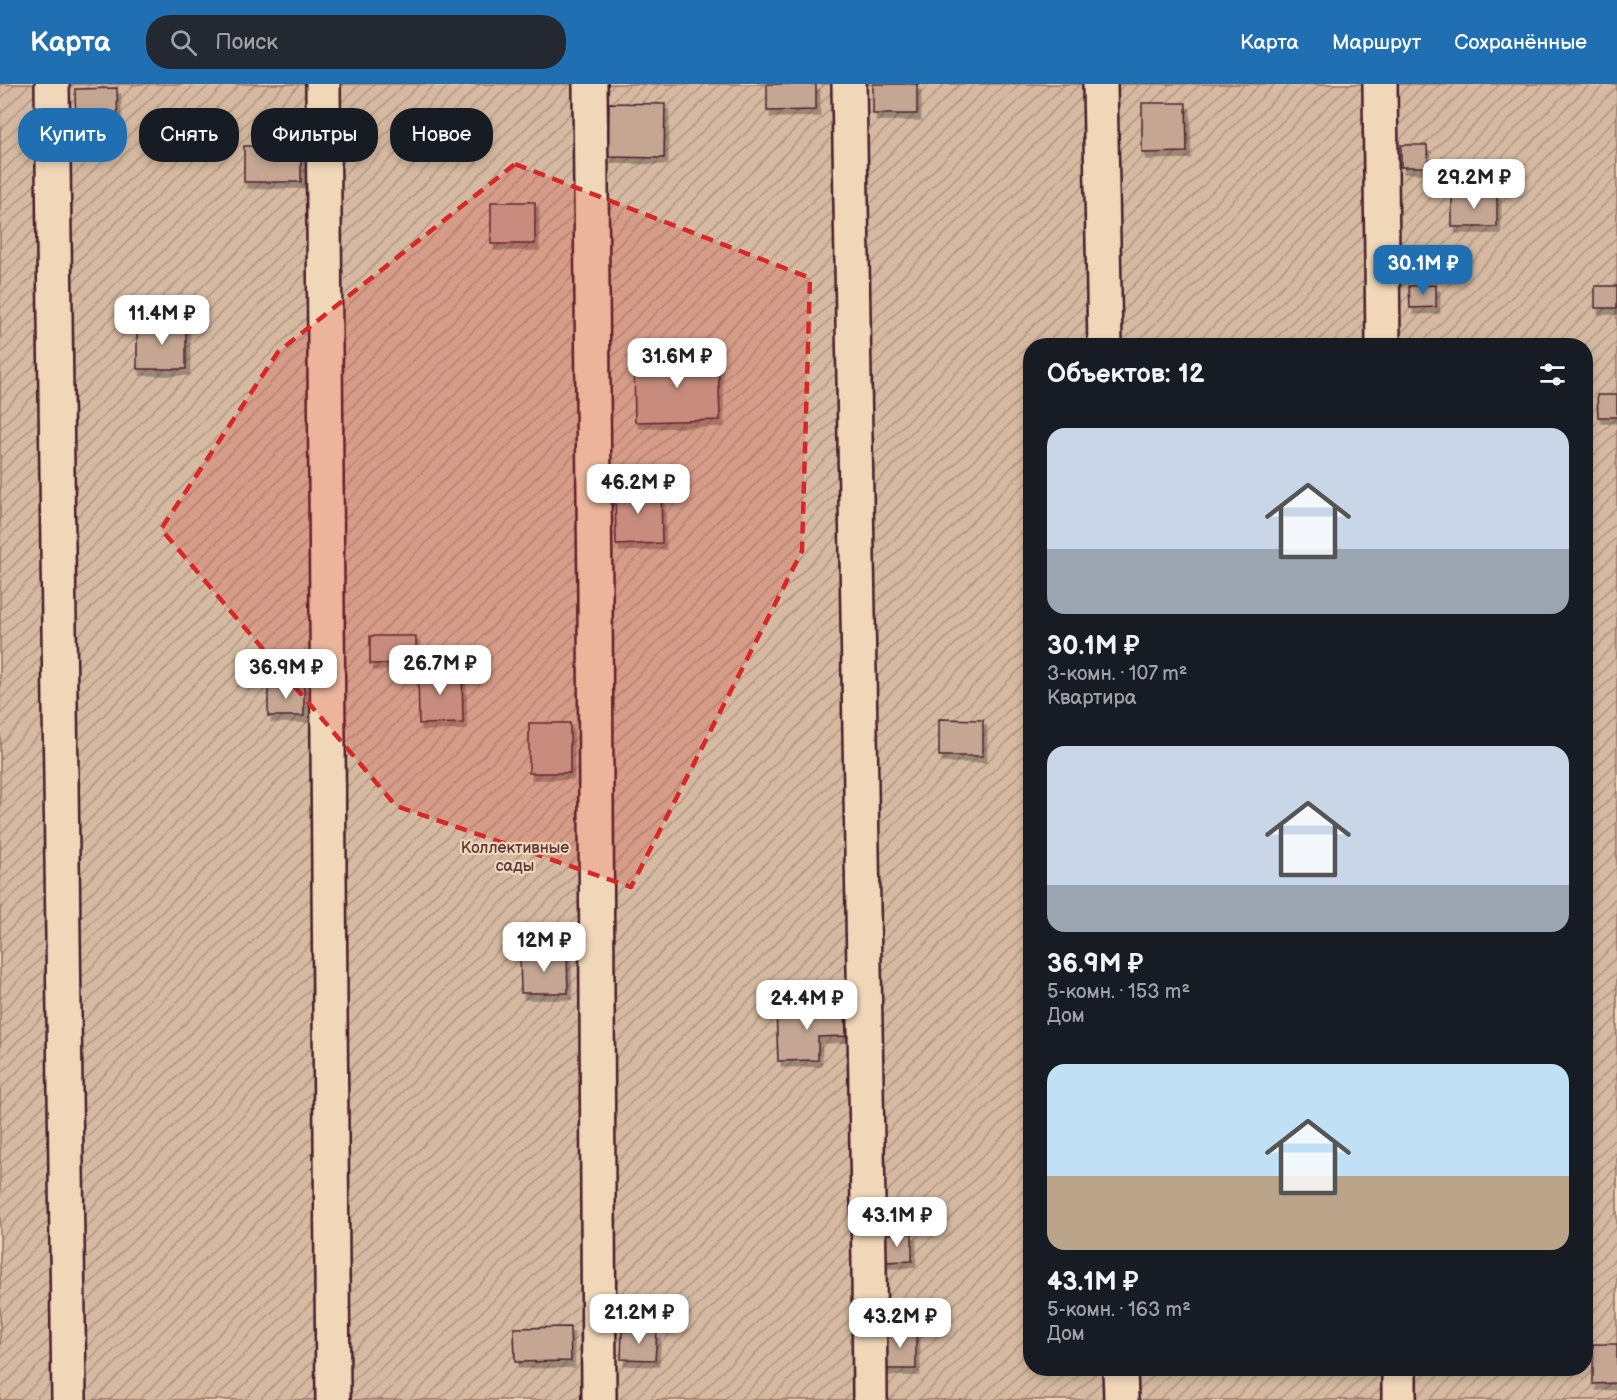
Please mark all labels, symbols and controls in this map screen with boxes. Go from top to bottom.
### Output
search box [146,15,566,69]
text: Карта [30,26,110,59]
icon: search [167,26,200,59]
text: Поиск [215,29,278,56]
text: Карта [1240,30,1299,55]
text: Маршрут [1332,30,1421,55]
text: Сохранённые [1454,30,1587,55]
chip: Купить [18,108,127,162]
chip: Снять [139,108,239,162]
chip: Фильтры [251,108,378,162]
chip: Новое [390,108,493,162]
pin: 29.2M ₽ [1419,159,1529,210]
text: 29.2M ₽ [1437,166,1511,190]
pin: 30.1M ₽ [1368,245,1478,296]
text: 30.1M ₽ [1387,252,1459,276]
pin: 11.4M ₽ [107,295,217,346]
text: 11.4M ₽ [128,302,196,326]
pin: 31.6M ₽ [622,338,732,389]
text: 31.6M ₽ [642,345,712,369]
icon: filters [1536,358,1569,391]
text: Объектов: 12 [1047,359,1205,390]
pin: 46.2M ₽ [583,464,693,515]
icon: home [1254,467,1362,575]
text: 46.2M ₽ [601,471,675,495]
text: 30.1M ₽ [1047,631,1140,662]
pin: 26.7M ₽ [385,645,495,696]
pin: 36.9M ₽ [231,649,341,700]
text: 26.7M ₽ [403,652,477,676]
text: 36.9M ₽ [249,656,323,680]
text: 3-комн. · 107 m² [1047,662,1188,686]
text: Квартира [1047,686,1137,710]
icon: home [1254,785,1362,893]
park label: Коллективные сады [461,839,569,876]
pin: 12M ₽ [502,922,586,973]
text: 12M ₽ [517,929,571,953]
text: 36.9M ₽ [1047,949,1143,980]
pin: 24.4M ₽ [752,980,862,1031]
text: 5-комн. · 153 m² [1047,980,1190,1004]
text: 24.4M ₽ [770,987,844,1011]
text: Дом [1047,1004,1085,1028]
icon: home [1254,1103,1362,1211]
pin: 43.1M ₽ [842,1197,952,1248]
text: 43.1M ₽ [862,1204,932,1228]
text: 43.1M ₽ [1047,1267,1139,1298]
pin: 21.2M ₽ [584,1294,694,1345]
pin: 43.2M ₽ [845,1298,955,1349]
text: 5-комн. · 163 m² [1047,1298,1191,1322]
text: 21.2M ₽ [604,1301,674,1325]
text: 43.2M ₽ [863,1305,937,1329]
text: Дом [1047,1322,1085,1346]

